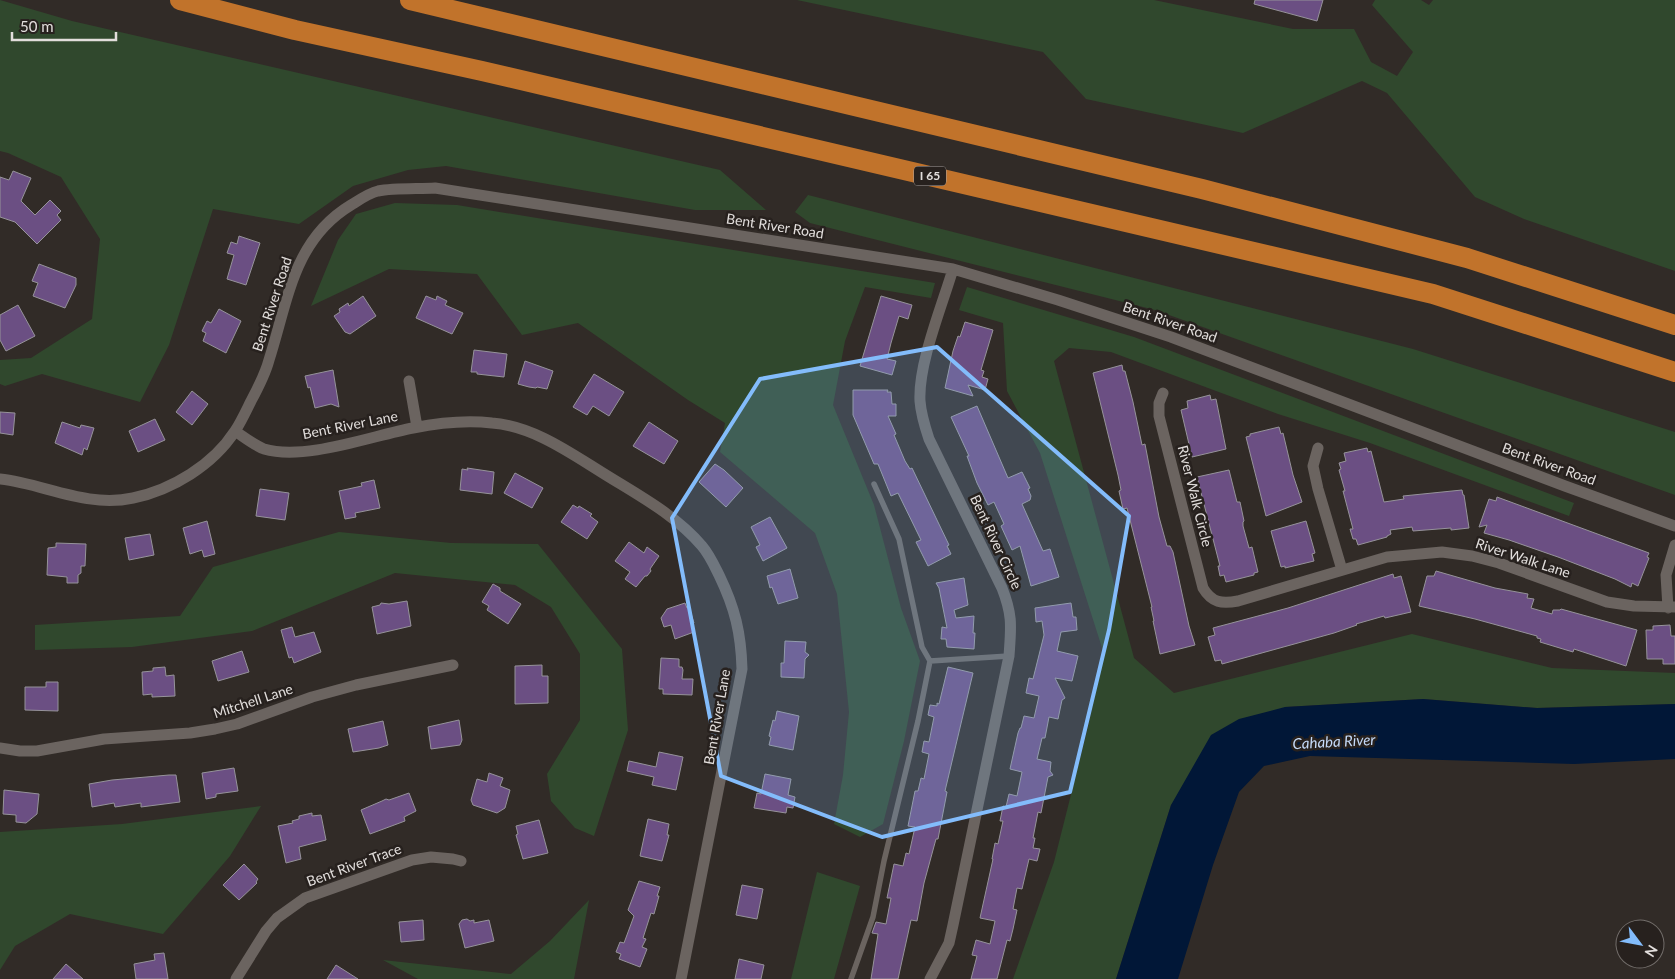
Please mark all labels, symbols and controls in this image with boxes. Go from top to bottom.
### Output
scale bar [12,10,116,42]
text: 50 m [20,17,54,35]
road number: I 65 [914,167,946,186]
street label: Bent River Road [725,209,825,242]
street label: Bent River Road [248,254,295,353]
street label: Bent River Road [1121,297,1220,346]
street label: Bent River Lane [301,407,399,442]
street label: Bent River Road [1500,439,1598,488]
street label: River Walk Circle [1175,443,1216,548]
street label: Bent River Circle [967,492,1026,592]
street label: River Walk Lane [1474,534,1573,581]
street label: Bent River Lane [700,668,733,766]
street label: Mitchell Lane [211,680,295,721]
water label: Cahaba River [1292,730,1377,752]
street label: Bent River Trace [304,839,404,890]
north arrow [1615,919,1665,969]
text: N [1641,942,1662,960]

